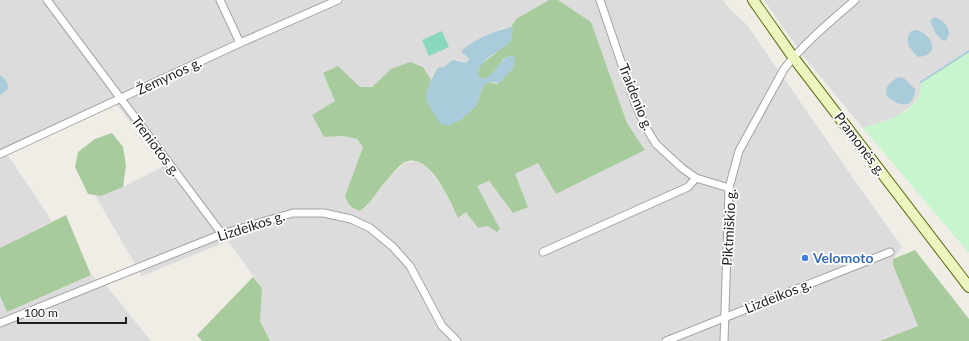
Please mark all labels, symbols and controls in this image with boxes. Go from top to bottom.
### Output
street label: Žemynos g. [133,53,204,98]
street label: Traidenio g. [615,61,658,133]
street label: Pramonės g. [831,109,890,179]
street label: Treniotos g. [128,112,185,179]
street label: Piktmiškio g. [718,188,739,266]
street label: Lizdeikos g. [215,207,287,244]
place label: Velomoto [812,249,873,266]
marker: Velomoto [800,253,810,263]
street label: Lizdeikos g. [742,274,814,317]
scale bar [18,299,126,325]
text: 100 m [24,305,58,320]

